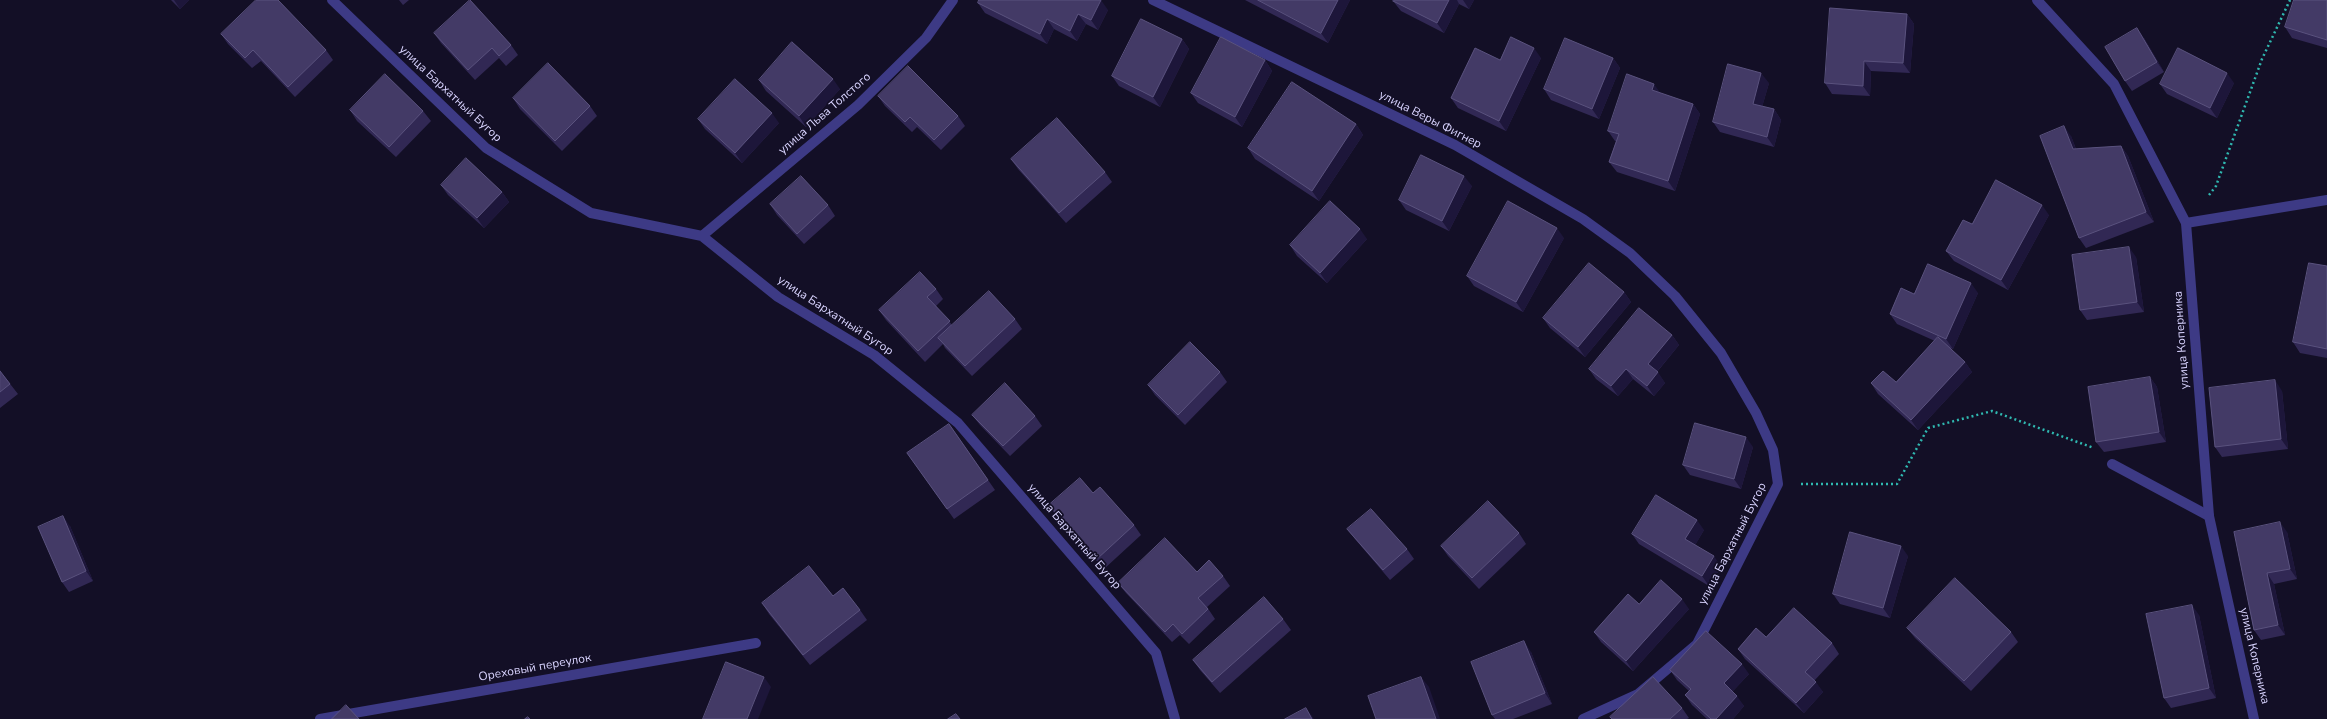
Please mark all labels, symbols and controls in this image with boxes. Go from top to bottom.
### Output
street label: улица Бархатный Бугор [396,43,504,145]
street label: улица Льва Толстого [776,70,874,158]
street label: улица Веры Фигнер [1376,88,1484,152]
street label: улица Бархатный Бугор [774,273,896,359]
street label: улица Коперника [2171,290,2193,390]
street label: улица Бархатный Бугор [1696,480,1770,608]
street label: улица Бархатный Бугор [1024,481,1124,593]
street label: улица Коперника [2236,606,2272,706]
street label: Ореховый переулок [478,651,592,685]

